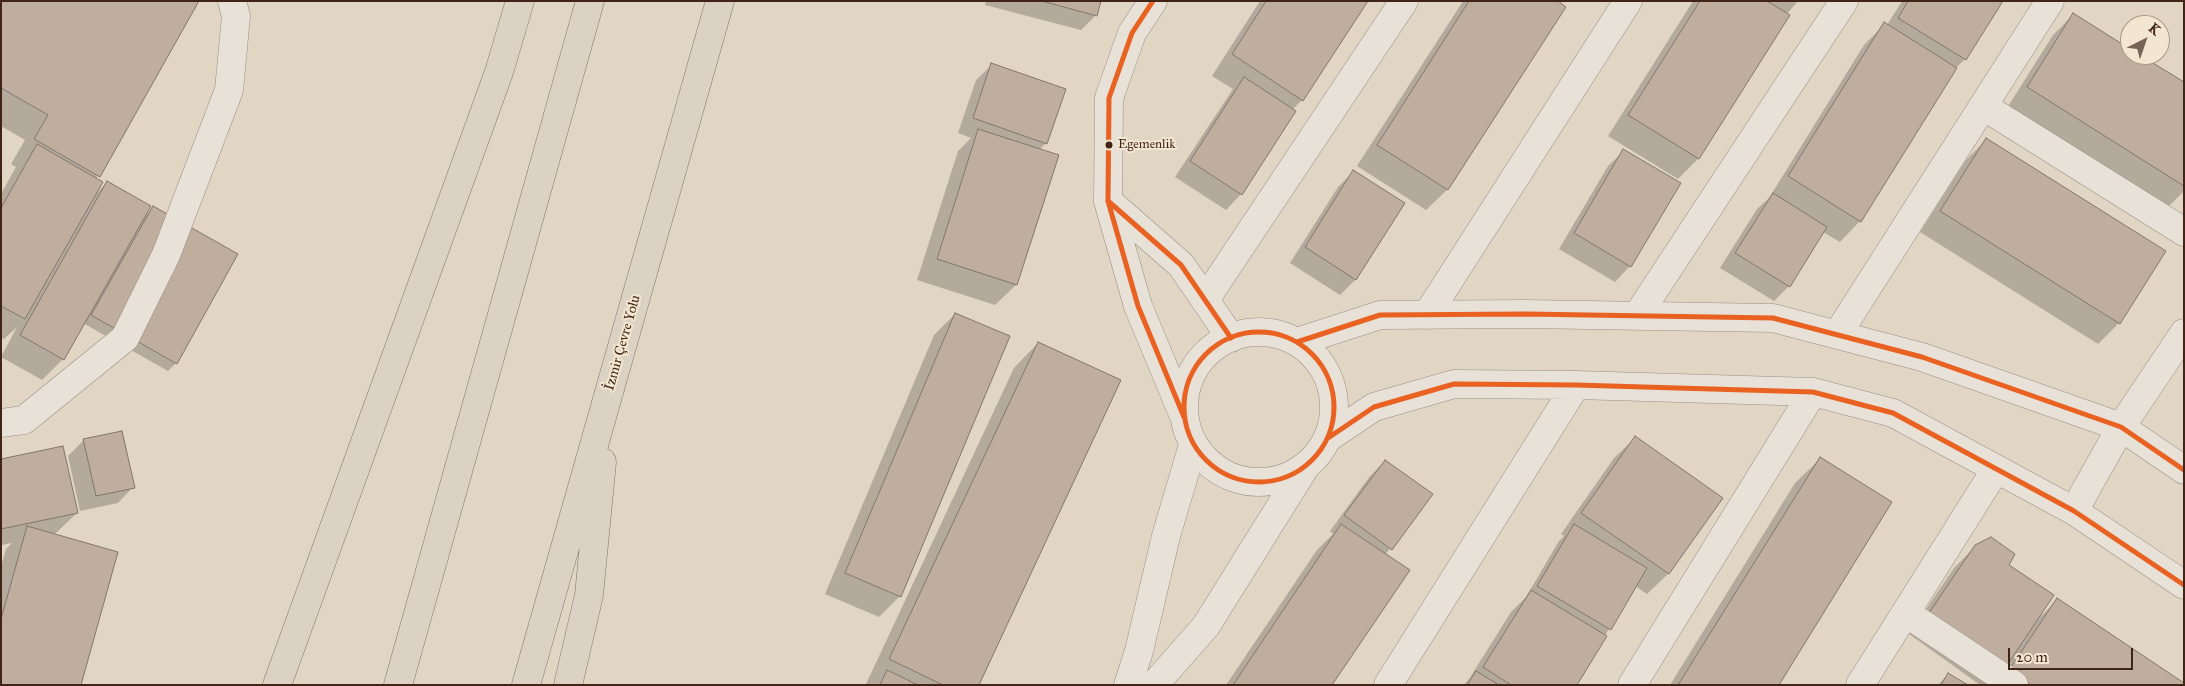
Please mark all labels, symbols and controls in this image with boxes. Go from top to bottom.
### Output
north arrow [2120,15,2170,65]
text: K [2145,19,2164,39]
place label: Egemenlik [1118,137,1175,153]
marker: Egemenlik [1104,140,1114,150]
street label: İzmir Çevre Yolu [601,293,645,393]
scale bar [2010,638,2135,670]
text: 20 m [2016,648,2048,666]

